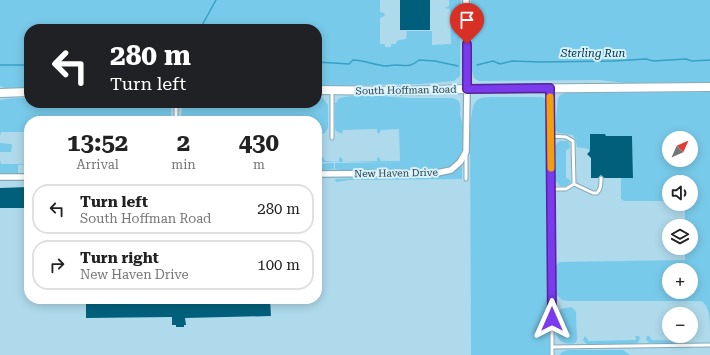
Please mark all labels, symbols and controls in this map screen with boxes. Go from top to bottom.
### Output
pin [450,3,484,44]
icon: arrive [456,9,478,31]
text: 280 m [110,39,191,72]
icon: left [44,40,96,92]
water label: Sterling Run [560,47,625,60]
text: Turn left [110,73,186,94]
street label: South Hoffman Road [355,84,457,96]
text: 13:52 [67,129,128,157]
text: 2 [177,129,190,157]
text: 430 [239,129,279,157]
north arrow [662,131,698,167]
map controls [662,131,698,343]
text: Arrival [77,157,119,172]
text: min [171,157,196,172]
text: m [253,157,265,172]
street label: New Haven Drive [354,167,438,179]
button: sound [662,175,698,211]
text: Turn left [80,193,148,211]
icon: left [46,198,68,220]
text: 280 m [257,200,300,218]
text: South Hoffman Road [80,211,211,226]
button: layers [662,219,698,255]
text: Turn right [80,249,159,267]
icon: right [46,254,68,276]
text: 100 m [257,256,300,274]
button: + [662,263,698,299]
text: New Haven Drive [80,267,189,282]
position arrow [531,298,573,340]
button: − [662,307,698,343]

